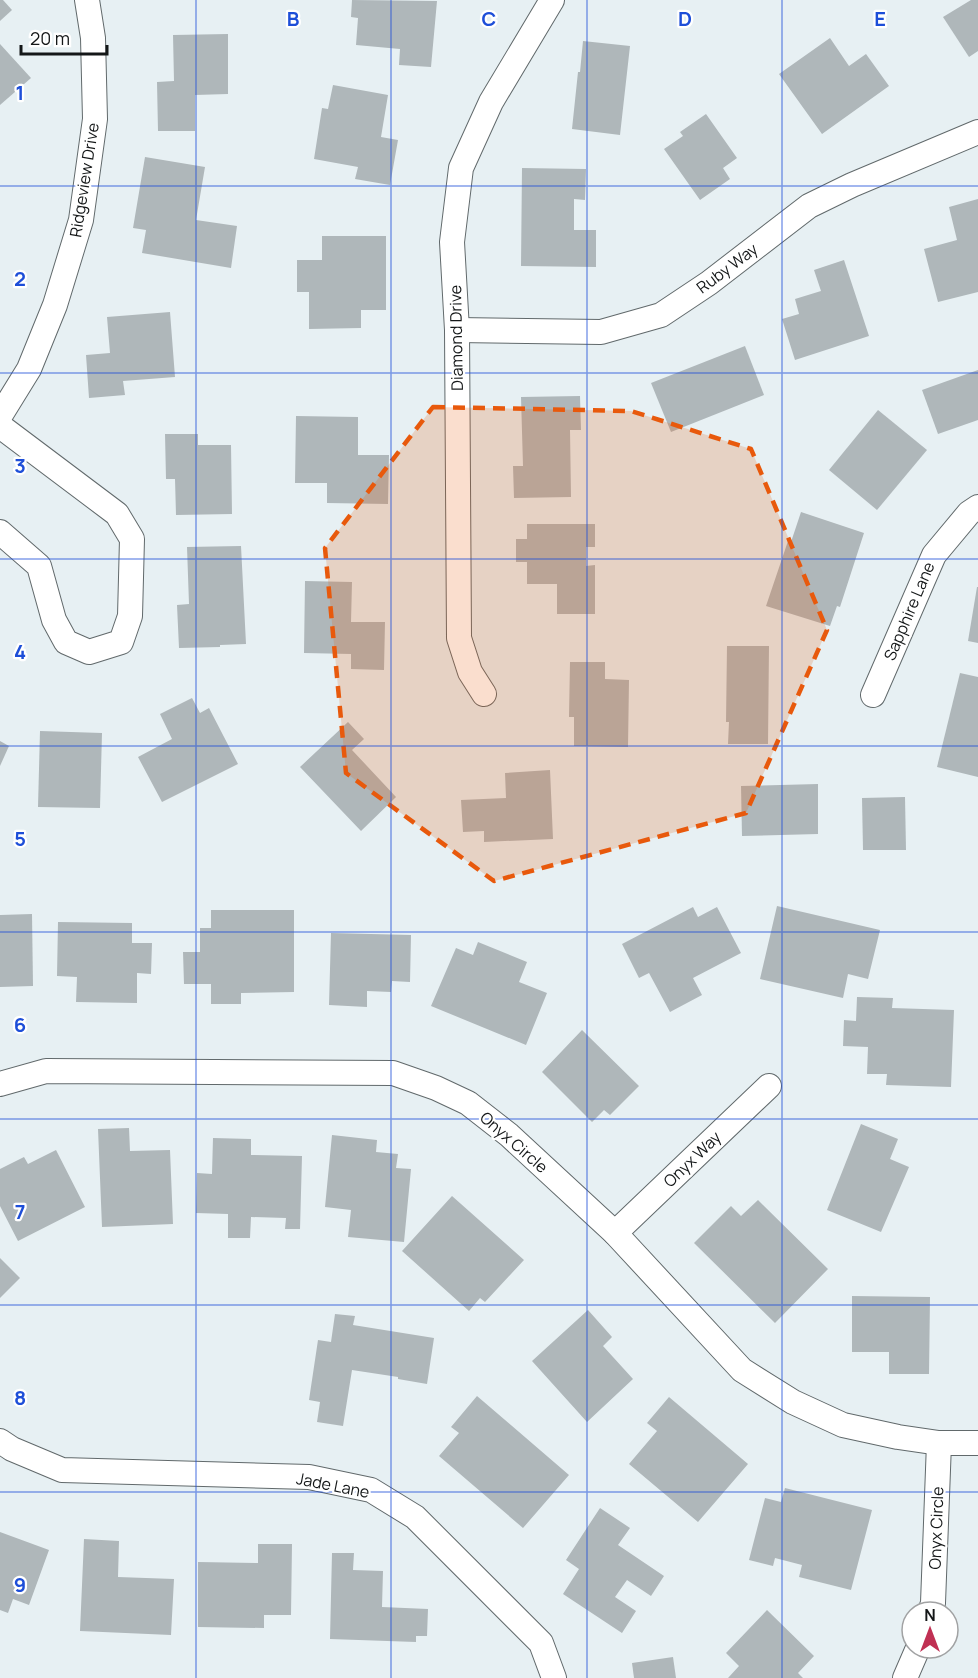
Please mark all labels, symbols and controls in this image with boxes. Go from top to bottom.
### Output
text: B [287,5,300,32]
text: C [482,5,496,32]
text: D [678,5,692,32]
text: E [874,5,886,32]
scale bar [21,18,106,56]
text: 20 m [30,26,70,50]
text: 1 [16,79,24,106]
street label: Ridgeview Drive [64,121,104,239]
street label: Ruby Way [692,237,763,298]
text: 2 [14,265,26,292]
street label: Diamond Drive [444,285,468,391]
text: 3 [14,452,26,479]
street label: Sapphire Lane [878,558,940,664]
text: 4 [14,638,26,665]
text: 5 [14,825,26,852]
text: 6 [14,1011,26,1038]
street label: Onyx Circle [475,1106,553,1178]
street label: Onyx Way [658,1126,726,1192]
text: 7 [15,1198,25,1225]
text: 8 [14,1384,26,1411]
street label: Jade Lane [294,1467,372,1503]
street label: Onyx Circle [924,1486,948,1570]
text: 9 [14,1571,26,1598]
north arrow [900,1600,960,1660]
text: N [924,1604,936,1626]

